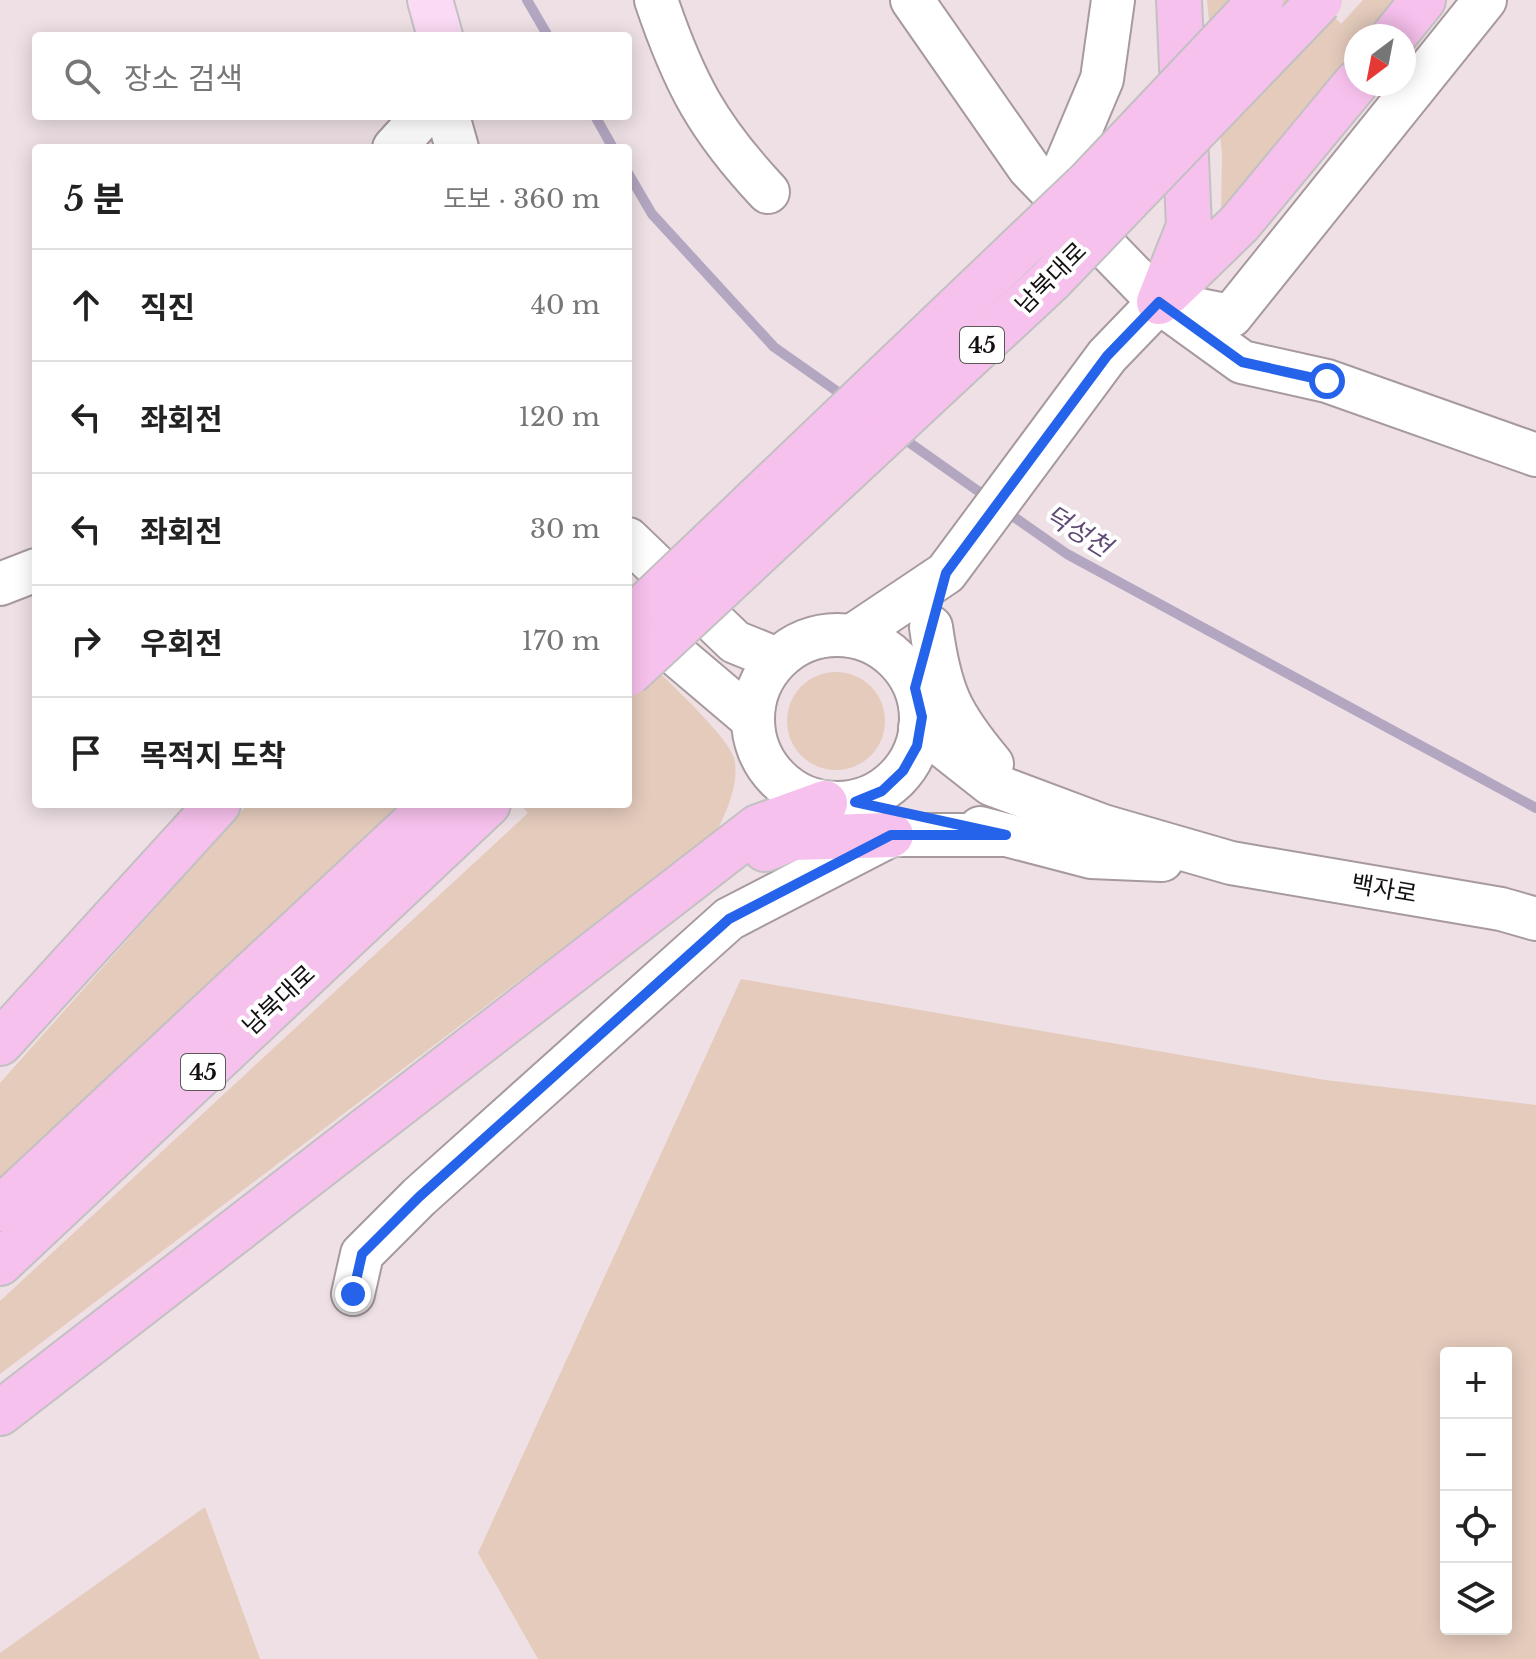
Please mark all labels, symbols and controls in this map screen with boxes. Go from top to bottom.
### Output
north arrow [1344,24,1416,96]
search box [32,32,632,120]
icon: search [60,54,104,98]
text: 장소 검색 [124,60,243,97]
text: 5 분 [64,178,125,220]
text: 도보 · 360 m [443,183,600,215]
street label: 남북대로 [1009,236,1092,319]
icon: ahead [64,283,108,327]
text: 직진 [140,289,195,326]
text: 40 m [531,289,600,321]
road number: 45 [960,327,1004,363]
route start [1309,363,1345,399]
icon: left [64,395,108,439]
text: 좌회전 [140,401,223,438]
text: 120 m [518,401,600,433]
water label: 덕성천 [1039,498,1120,565]
icon: left [64,507,108,551]
text: 좌회전 [140,513,223,550]
text: 30 m [530,513,600,545]
icon: right [64,619,108,663]
text: 우회전 [140,625,223,662]
text: 170 m [521,625,600,657]
icon: arrive [64,731,108,775]
text: 목적지 도착 [140,737,286,774]
street label: 백자로 [1349,868,1419,909]
street label: 남북대로 [236,959,321,1040]
road number: 45 [181,1054,225,1090]
route end [335,1276,371,1312]
map controls [1440,1347,1512,1635]
button: + [1440,1347,1512,1419]
button: − [1440,1419,1512,1491]
button: locate [1440,1491,1512,1563]
button: layers [1440,1563,1512,1635]

